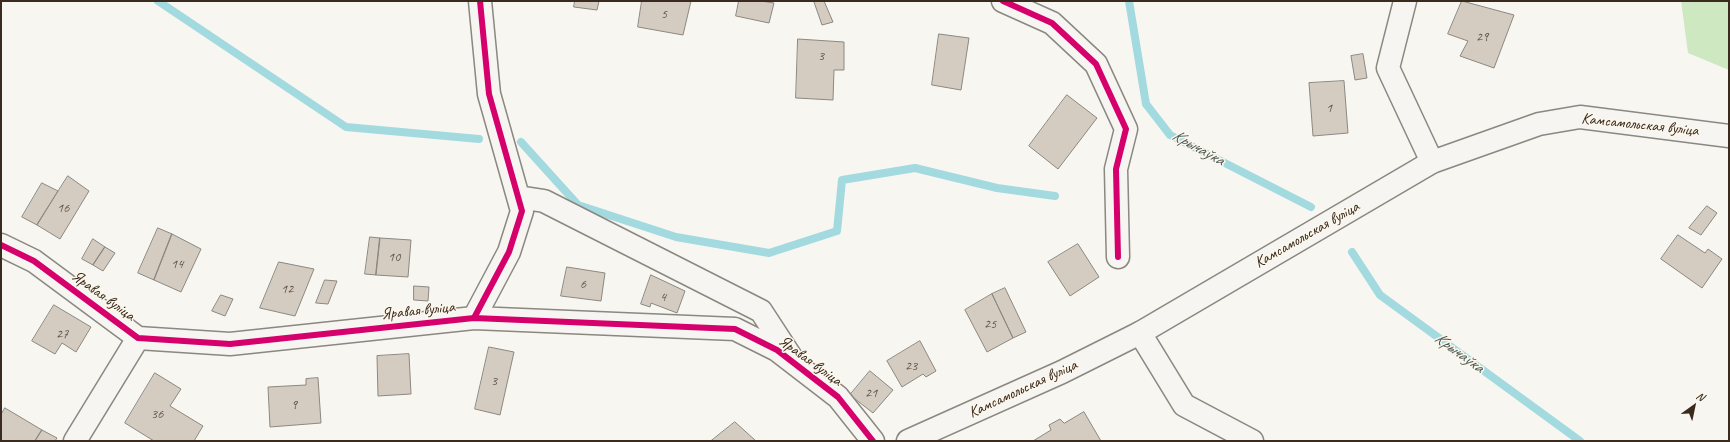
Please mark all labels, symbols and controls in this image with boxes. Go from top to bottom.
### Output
house number: 5 [661,6,667,22]
house number: 29 [1476,29,1488,45]
house number: 3 [818,48,824,64]
house number: 1 [1326,100,1332,116]
street label: Камсамольская вуліца [1581,109,1699,141]
water label: Крычаўка [1168,125,1228,171]
street label: Камсамольская вуліца [1251,197,1363,273]
house number: 16 [57,200,69,216]
house number: 10 [388,249,400,265]
house number: 14 [171,256,183,272]
street label: Яравая вуліца [68,267,138,325]
house number: 6 [580,276,586,292]
house number: 12 [281,281,293,297]
house number: 4 [660,289,666,305]
street label: Яравая вуліца [380,298,456,324]
house number: 25 [984,316,996,332]
house number: 27 [56,326,68,342]
water label: Крычаўка [1430,328,1488,378]
street label: Яравая вуліца [775,332,845,390]
street label: Камсамольская вуліца [966,355,1080,423]
house number: 23 [905,358,917,374]
house number: 3 [491,373,497,389]
house number: 21 [865,385,877,401]
north arrow [1674,386,1714,426]
text: N [1694,388,1707,404]
house number: 9 [291,397,297,413]
house number: 36 [151,406,163,422]

